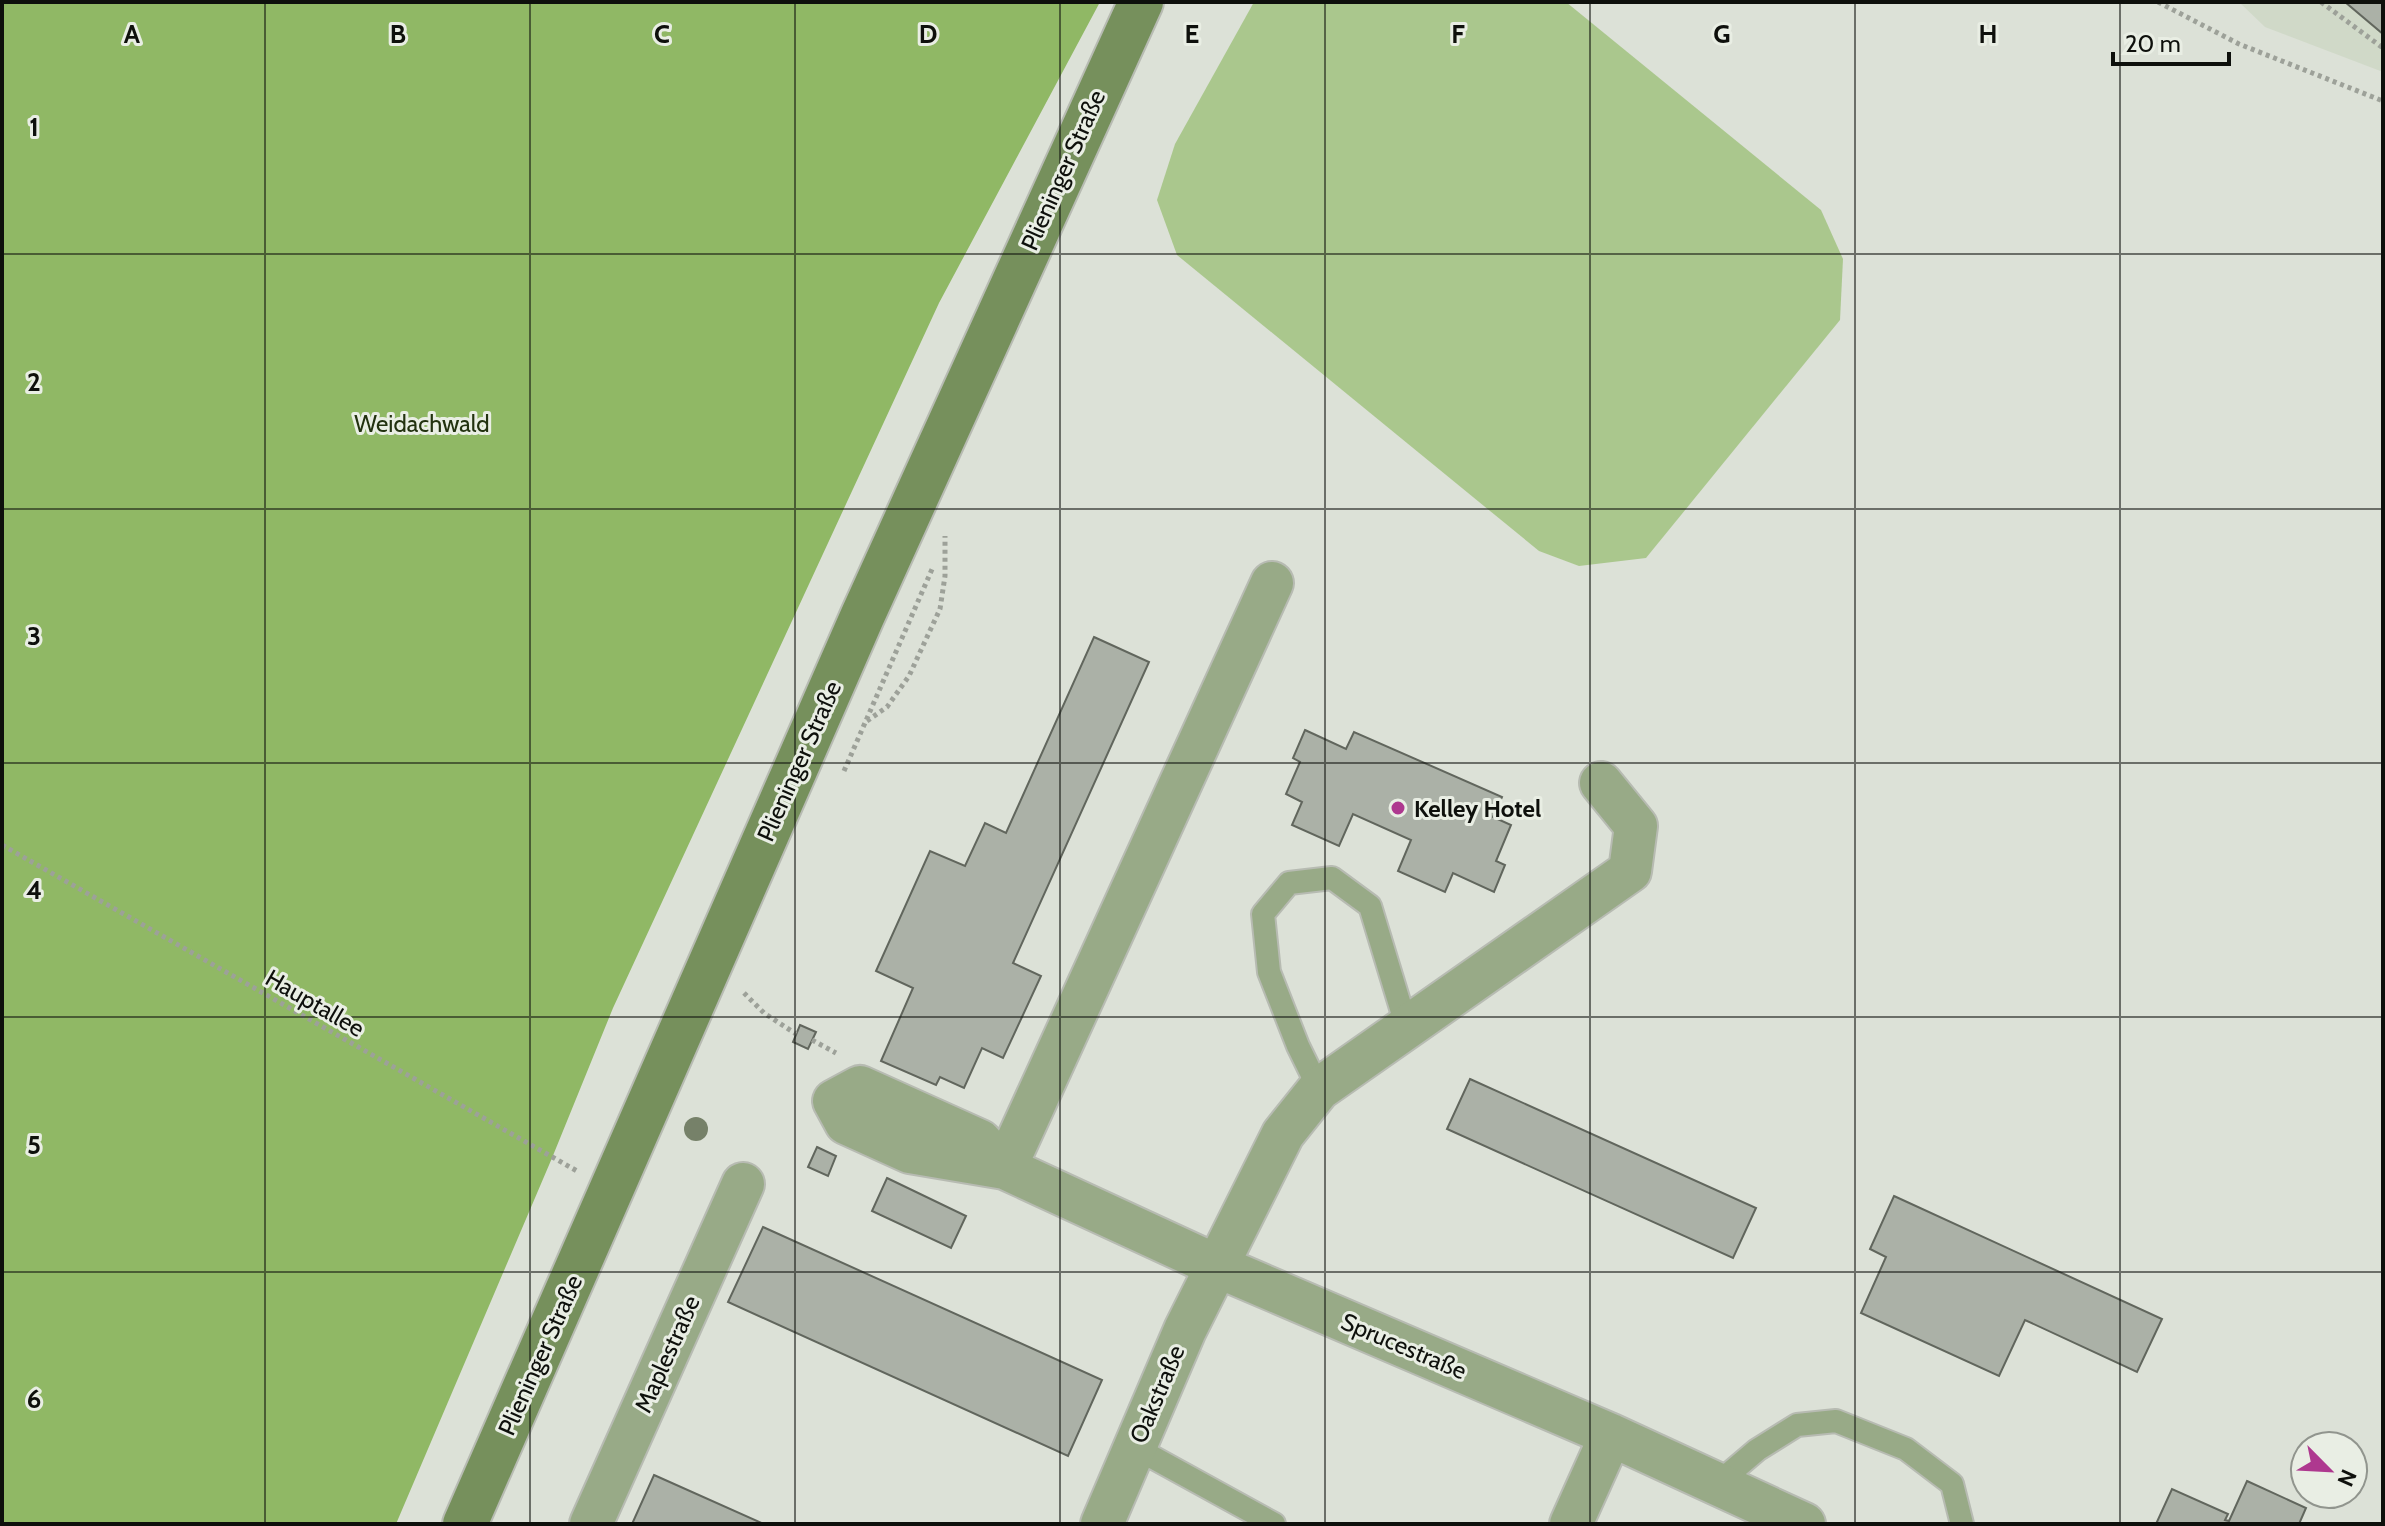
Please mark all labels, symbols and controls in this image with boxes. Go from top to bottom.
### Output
scale bar [2113,16,2229,66]
text: A [124,18,141,50]
text: B [390,18,406,50]
text: C [654,18,670,50]
text: D [919,18,937,50]
text: E [1185,18,1199,50]
text: F [1451,18,1465,50]
text: G [1713,18,1731,50]
text: H [1979,18,1997,50]
text: 20 m [2125,29,2181,58]
street label: Plieninger Straße [1015,85,1111,255]
text: 1 [29,111,39,143]
text: 2 [27,366,41,398]
park label: Weidachwald [354,409,490,438]
text: 3 [27,620,41,652]
street label: Plieninger Straße [751,676,847,846]
place label: Kelley Hotel [1414,794,1541,823]
marker: Kelley Hotel [1389,799,1407,817]
text: 4 [26,874,42,906]
street label: Hauptallee [260,963,370,1043]
text: 5 [27,1129,41,1161]
street label: Plieninger Straße [492,1270,588,1440]
street label: Maplestraße [628,1291,706,1417]
street label: Sprucestraße [1337,1307,1471,1385]
street label: Oakstraße [1123,1341,1191,1447]
text: 6 [27,1383,41,1415]
north arrow [2289,1430,2369,1510]
text: N [2331,1465,2362,1491]

